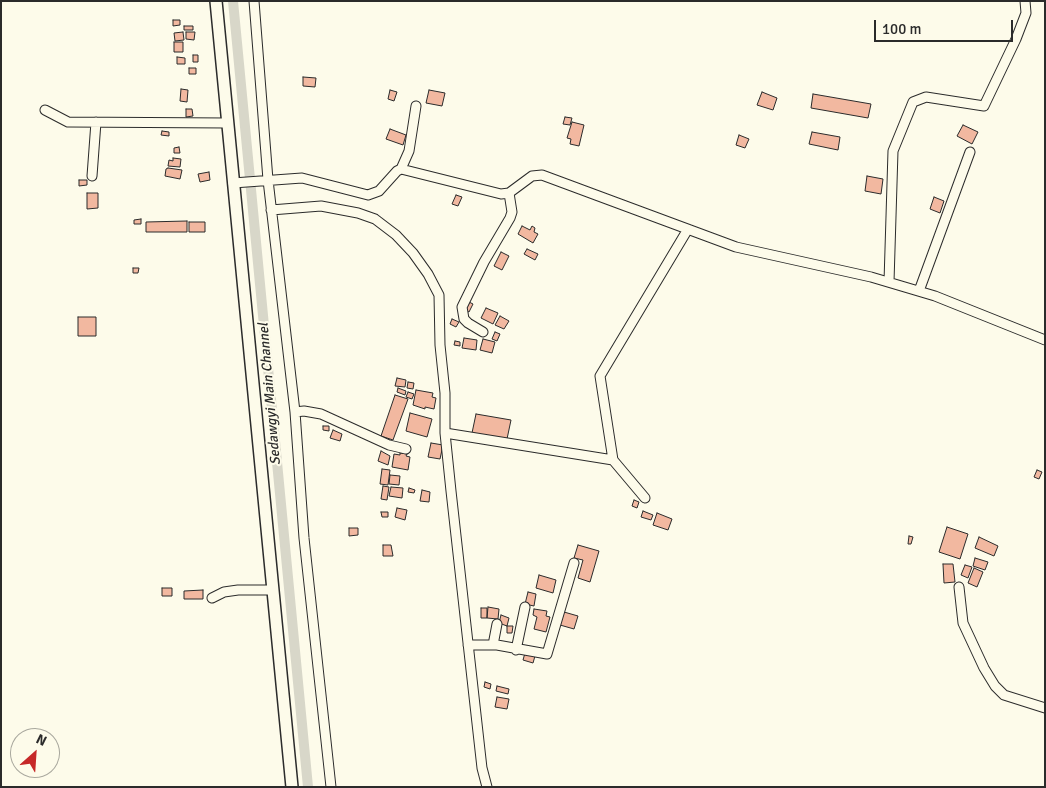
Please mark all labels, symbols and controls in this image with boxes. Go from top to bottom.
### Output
scale bar [876,10,1015,42]
text: 100 m [882,20,922,38]
water label: Sedawgyi Main Channel [255,322,285,466]
north arrow [10,728,60,778]
text: N [33,730,49,750]

